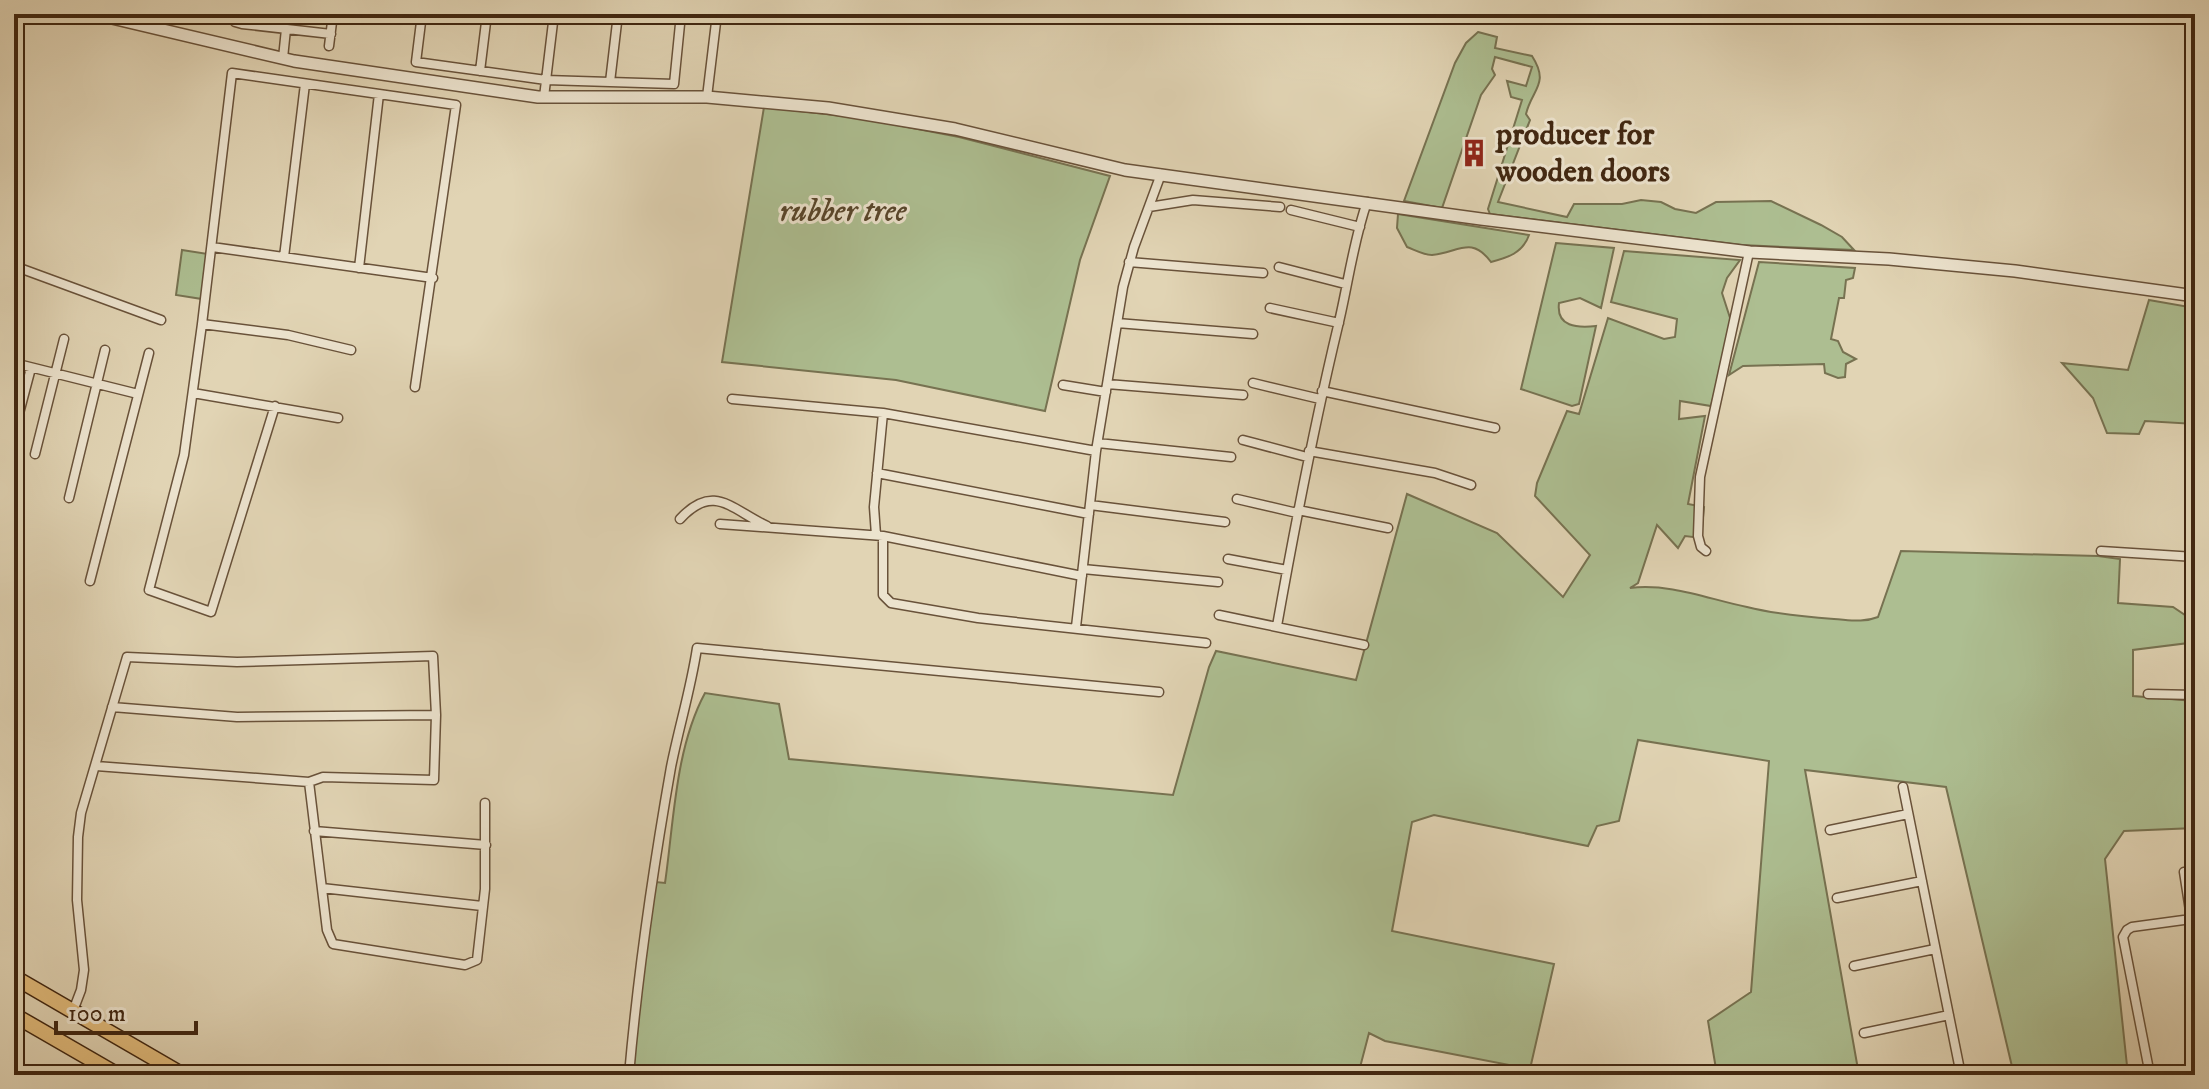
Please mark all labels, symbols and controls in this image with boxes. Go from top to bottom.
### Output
place label: producer for wooden doors [1495,115,1670,192]
building icon: producer for wooden doors [1459,138,1489,168]
park label: rubber tree [780,192,908,232]
scale bar [56,985,196,1035]
text: 100 m [68,999,126,1029]

